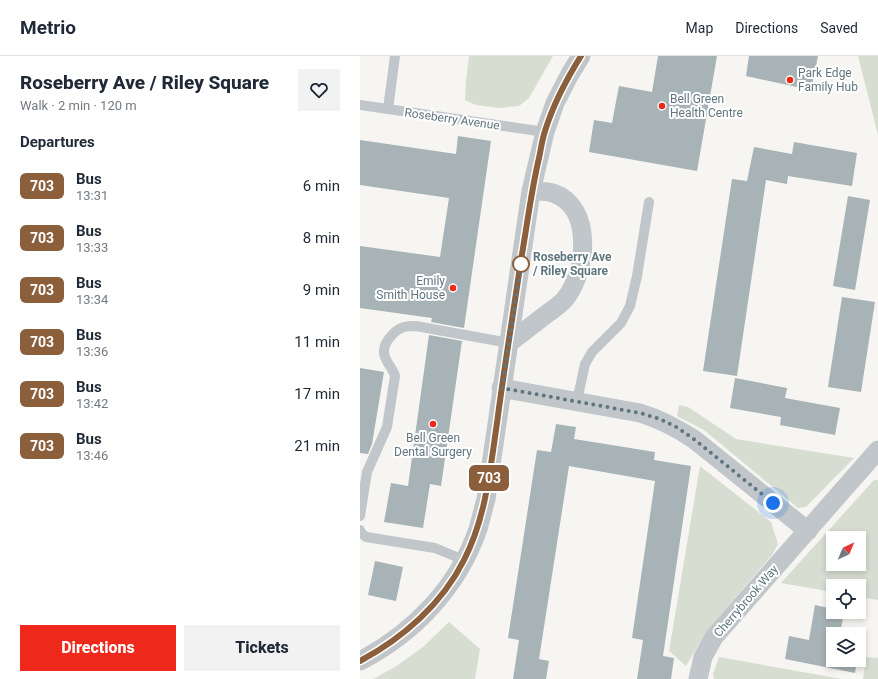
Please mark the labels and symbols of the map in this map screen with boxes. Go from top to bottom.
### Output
place label: Park Edge Family Hub [798,66,858,94]
marker: Park Edge Family Hub [785,75,795,85]
place label: Bell Green Health Centre [670,92,743,120]
marker: Bell Green Health Centre [657,101,667,111]
street label: Roseberry Avenue [403,105,501,133]
place label: Roseberry Ave / Riley Square [532,250,612,278]
marker: Roseberry Ave / Riley Square [512,255,530,273]
place label: Emily Smith House [376,274,445,302]
marker: Emily Smith House [448,283,458,293]
marker: Bell Green Dental Surgery [428,419,438,429]
place label: Bell Green Dental Surgery [394,431,472,459]
line badge: 703 [466,465,512,491]
your location [763,493,783,513]
north arrow [826,531,866,571]
street label: Cherrybrook Way [711,562,781,640]

